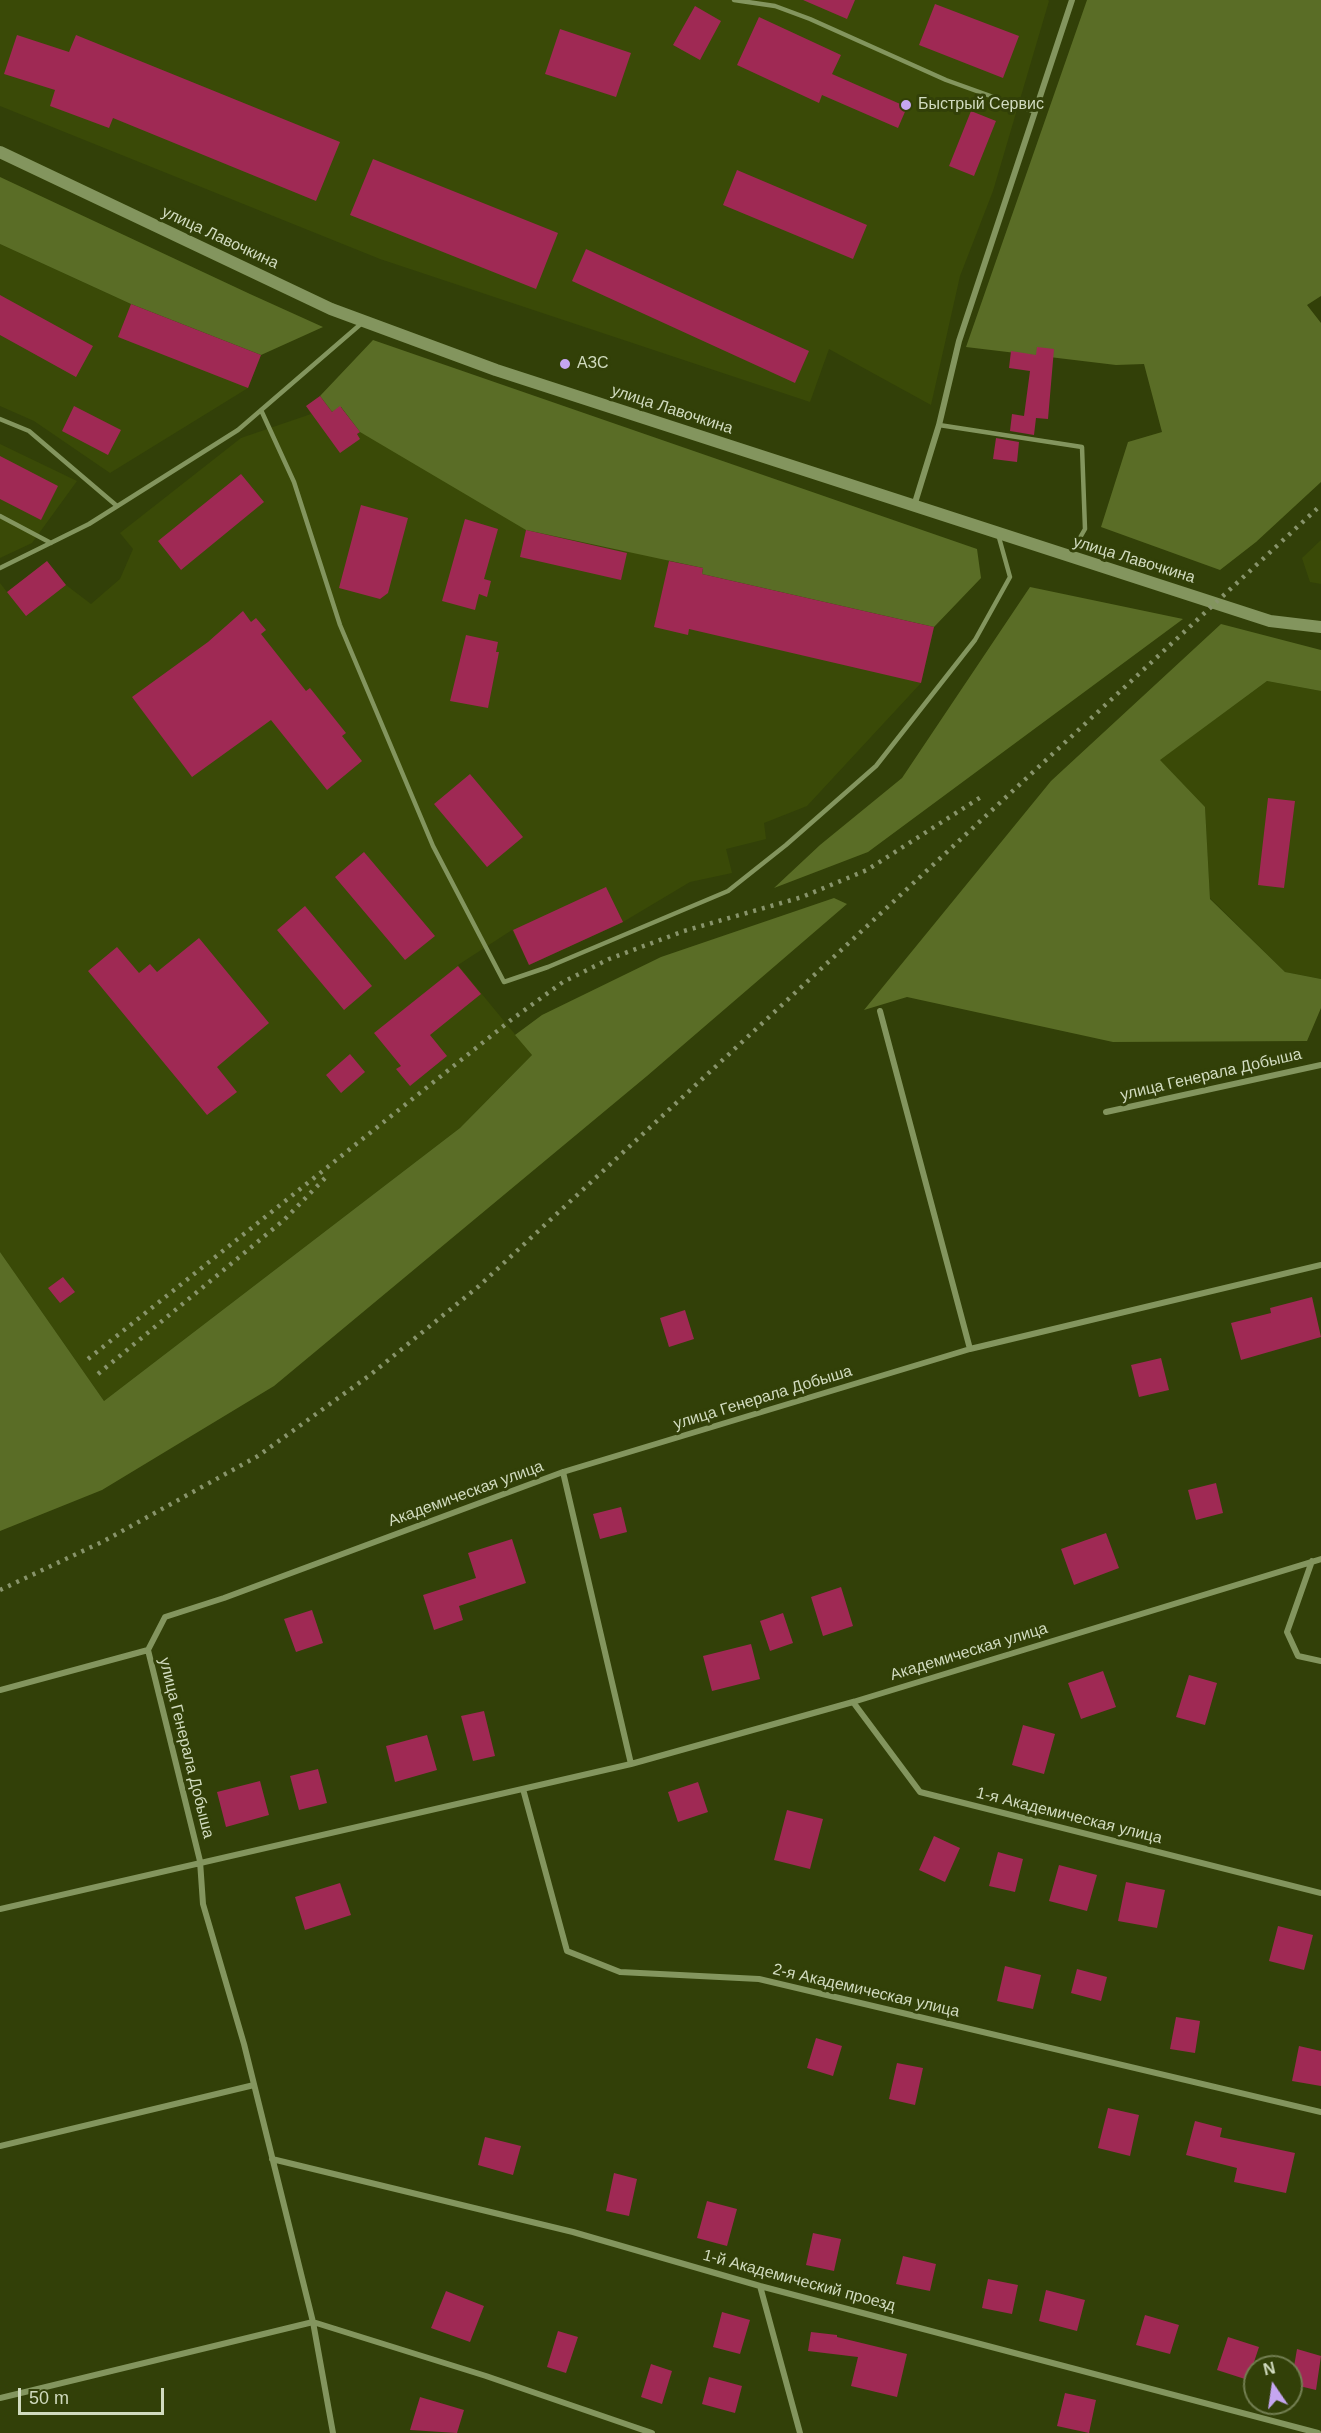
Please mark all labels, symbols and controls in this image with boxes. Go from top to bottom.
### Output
place label: Быстрый Сервис [918,95,1044,115]
marker: Быстрый Сервис [899,98,913,112]
street label: улица Лавочкина [159,203,281,273]
place label: АЗС [577,354,609,374]
marker: АЗС [558,357,572,371]
street label: улица Лавочкина [609,381,735,439]
street label: улица Лавочкина [1071,532,1197,588]
street label: улица Генерала Добыша [1118,1045,1304,1105]
street label: улица Генерала Добыша [672,1362,854,1434]
street label: Академическая улица [386,1457,546,1531]
street label: Академическая улица [888,1619,1050,1685]
street label: улица Генерала Добыша [154,1656,218,1840]
street label: 1-я Академическая улица [974,1784,1164,1848]
street label: 2-я Академическая улица [771,1960,961,2022]
street label: 1-й Академический проезд [701,2246,897,2316]
north arrow [1243,2355,1303,2415]
text: N [1262,2359,1277,2379]
scale bar [21,2376,166,2414]
text: 50 m [29,2388,69,2408]

